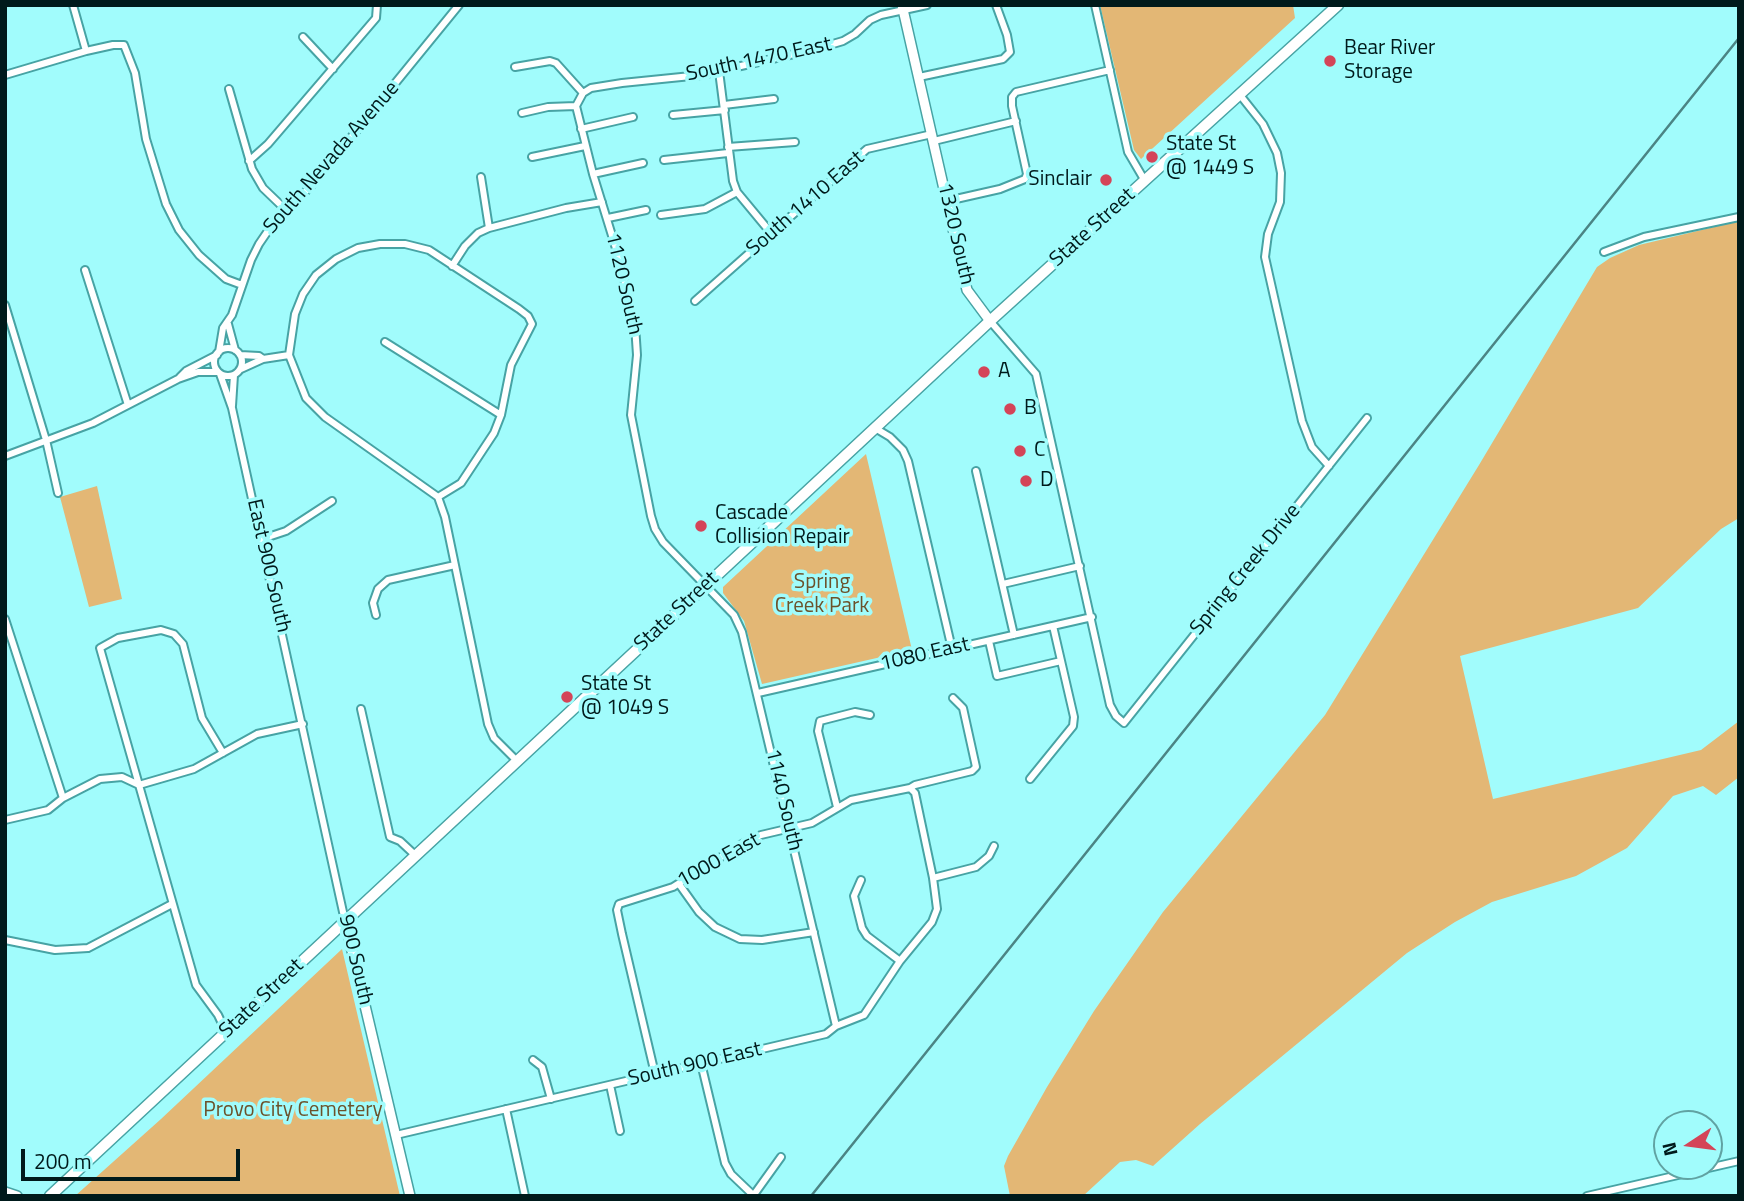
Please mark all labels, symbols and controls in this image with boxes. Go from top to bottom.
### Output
street label: South 1470 East [684,32,834,88]
place label: Bear River Storage [1344,36,1435,86]
marker: Bear River Storage [1322,53,1338,69]
street label: South Nevada Avenue [259,77,405,239]
place label: State St @ 1449 S [1166,132,1254,182]
street label: South 1410 East [742,146,870,262]
marker: State St @ 1449 S [1144,149,1160,165]
place label: Sinclair [1028,167,1092,193]
marker: Sinclair [1098,172,1114,188]
street label: 1320 South [931,181,979,287]
street label: State Street [1045,183,1141,273]
street label: 1120 South [599,231,647,337]
place label: A [998,359,1011,385]
marker: A [976,364,992,380]
place label: B [1024,396,1037,422]
marker: B [1002,401,1018,417]
place label: C [1034,438,1045,464]
marker: C [1012,443,1028,459]
place label: D [1040,468,1054,494]
marker: D [1018,473,1034,489]
street label: East 900 South [240,497,296,635]
street label: Spring Creek Drive [1185,499,1307,641]
place label: Cascade Collision Repair [715,501,850,551]
marker: Cascade Collision Repair [693,518,709,534]
street label: State Street [630,567,724,657]
park label: Spring Creek Park [775,570,869,620]
street label: 1080 East [878,632,972,678]
place label: State St @ 1049 S [581,672,669,722]
marker: State St @ 1049 S [559,689,575,705]
street label: 1140 South [759,747,807,853]
street label: 1000 East [673,828,765,894]
street label: 900 South [332,912,378,1008]
street label: State Street [215,954,309,1044]
street label: South 900 East [626,1037,764,1093]
park label: Provo City Cemetery [203,1098,383,1124]
north arrow [1653,1110,1723,1180]
scale bar [24,1134,243,1178]
text: N [1653,1140,1685,1159]
text: 200 m [34,1145,91,1177]

